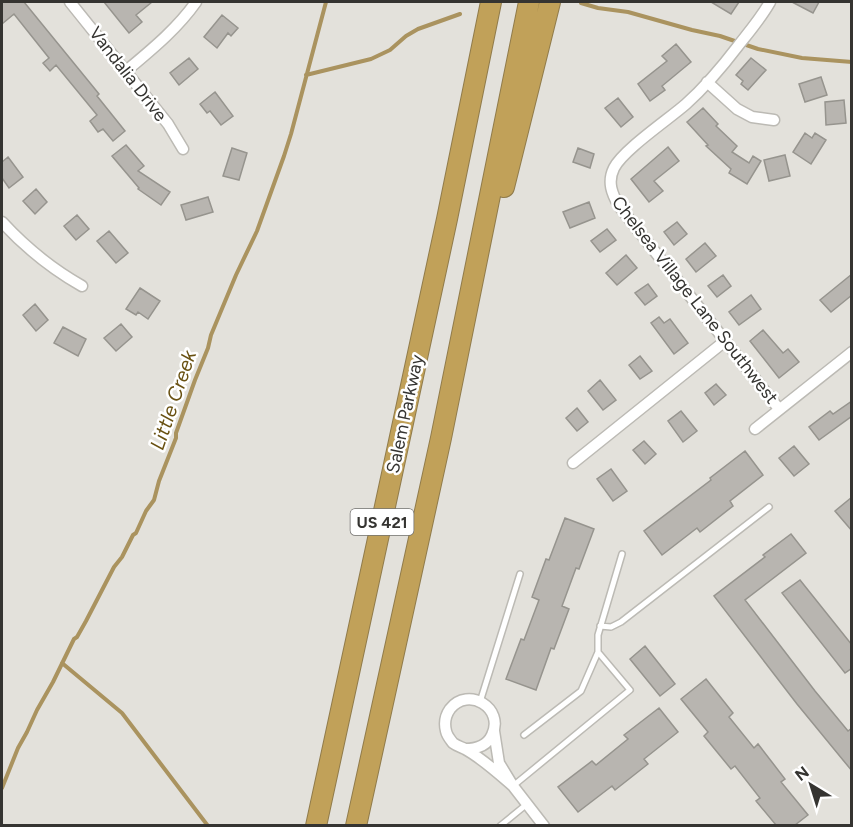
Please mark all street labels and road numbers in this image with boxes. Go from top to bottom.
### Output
street label: Vandalia Drive [84,22,172,126]
street label: Chelsea Village Lane Southwest [607,192,783,408]
street label: Salem Parkway [382,352,428,475]
road number: US 421 [350,509,413,535]

